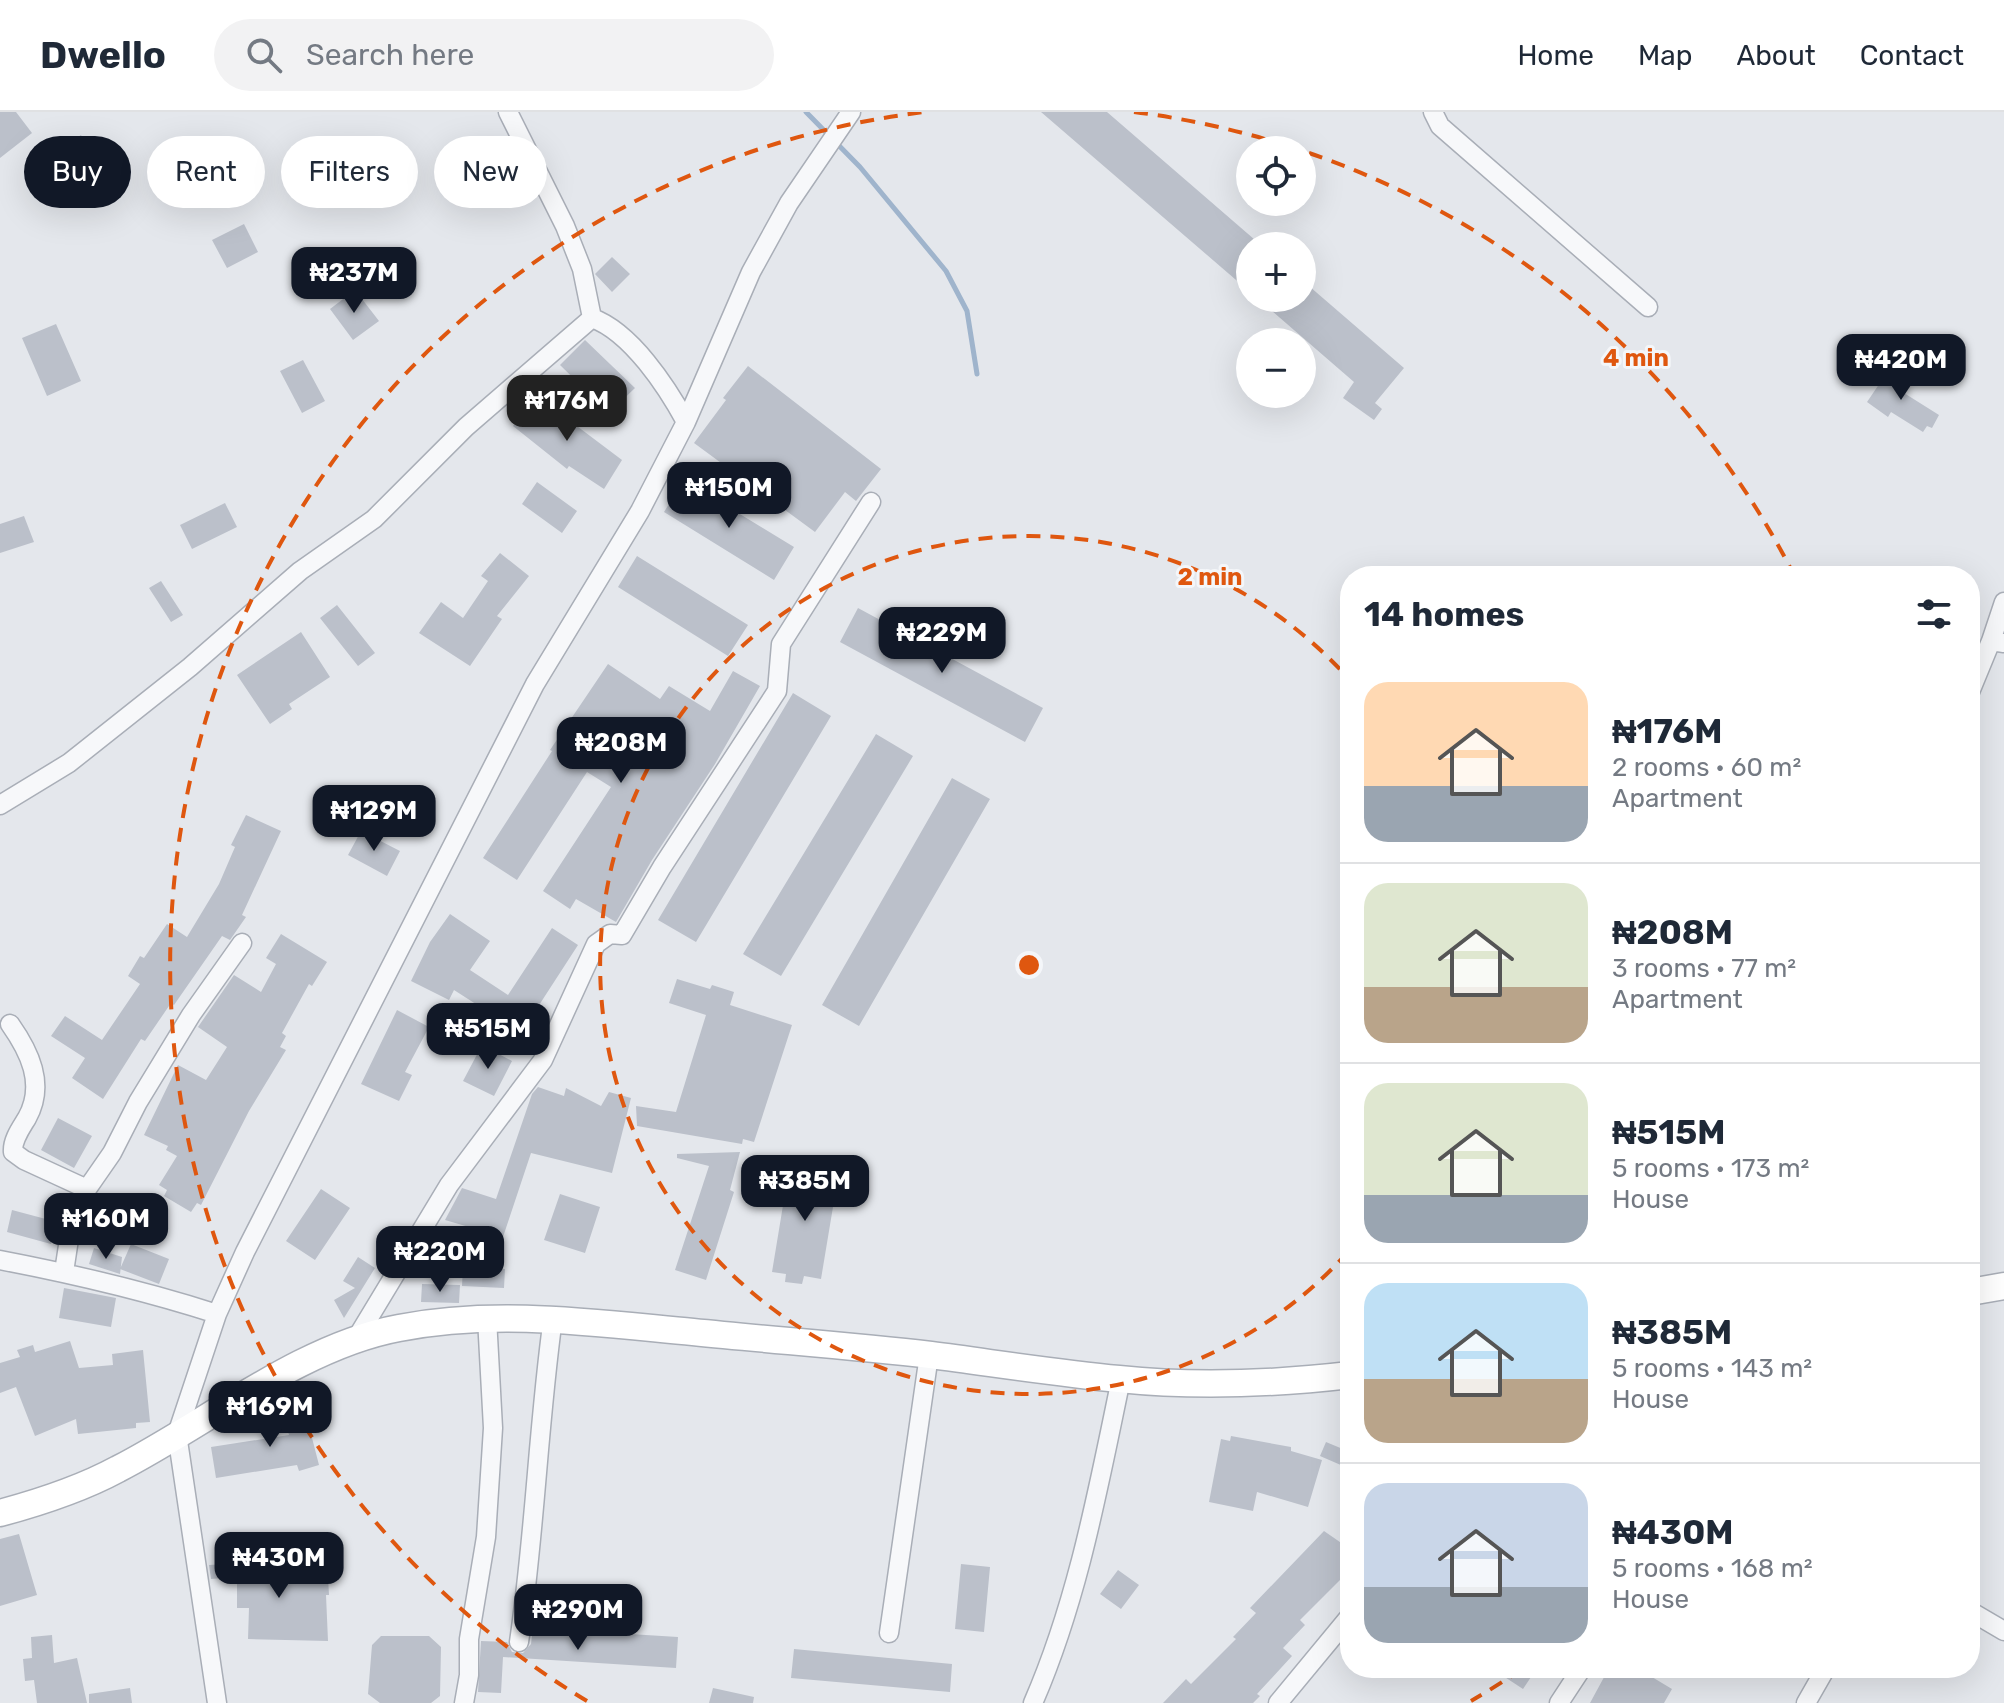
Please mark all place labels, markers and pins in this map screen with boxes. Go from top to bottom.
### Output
pin: ₦237M [298,247,410,315]
pin: ₦420M [1845,334,1957,402]
pin: ₦176M [511,375,623,443]
pin: ₦150M [673,462,785,530]
pin: ₦229M [886,607,998,675]
pin: ₦208M [565,717,677,785]
pin: ₦129M [318,785,430,853]
centre of rings [1015,951,1043,979]
pin: ₦515M [432,1003,544,1071]
pin: ₦385M [749,1155,861,1223]
pin: ₦160M [50,1193,162,1261]
pin: ₦220M [384,1226,496,1294]
pin: ₦169M [214,1381,326,1449]
pin: ₦430M [223,1532,335,1600]
pin: ₦290M [522,1584,634,1652]

